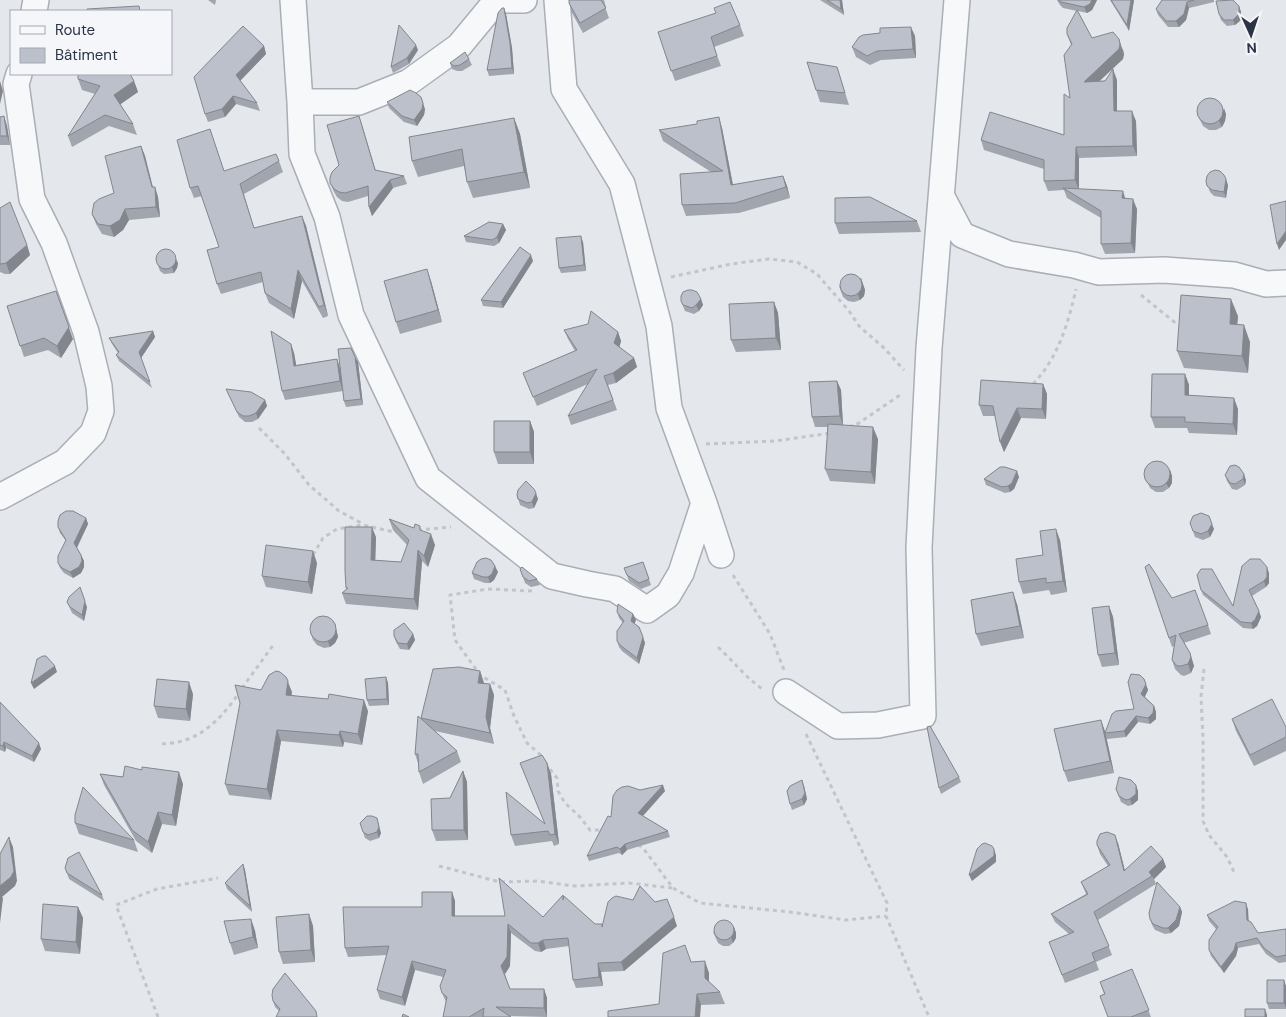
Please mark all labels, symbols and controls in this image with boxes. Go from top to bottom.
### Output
legend [10,10,172,75]
north arrow [1226,10,1276,60]
text: Route [55,20,95,40]
text: N [1246,39,1257,57]
text: Bâtiment [55,45,118,65]

